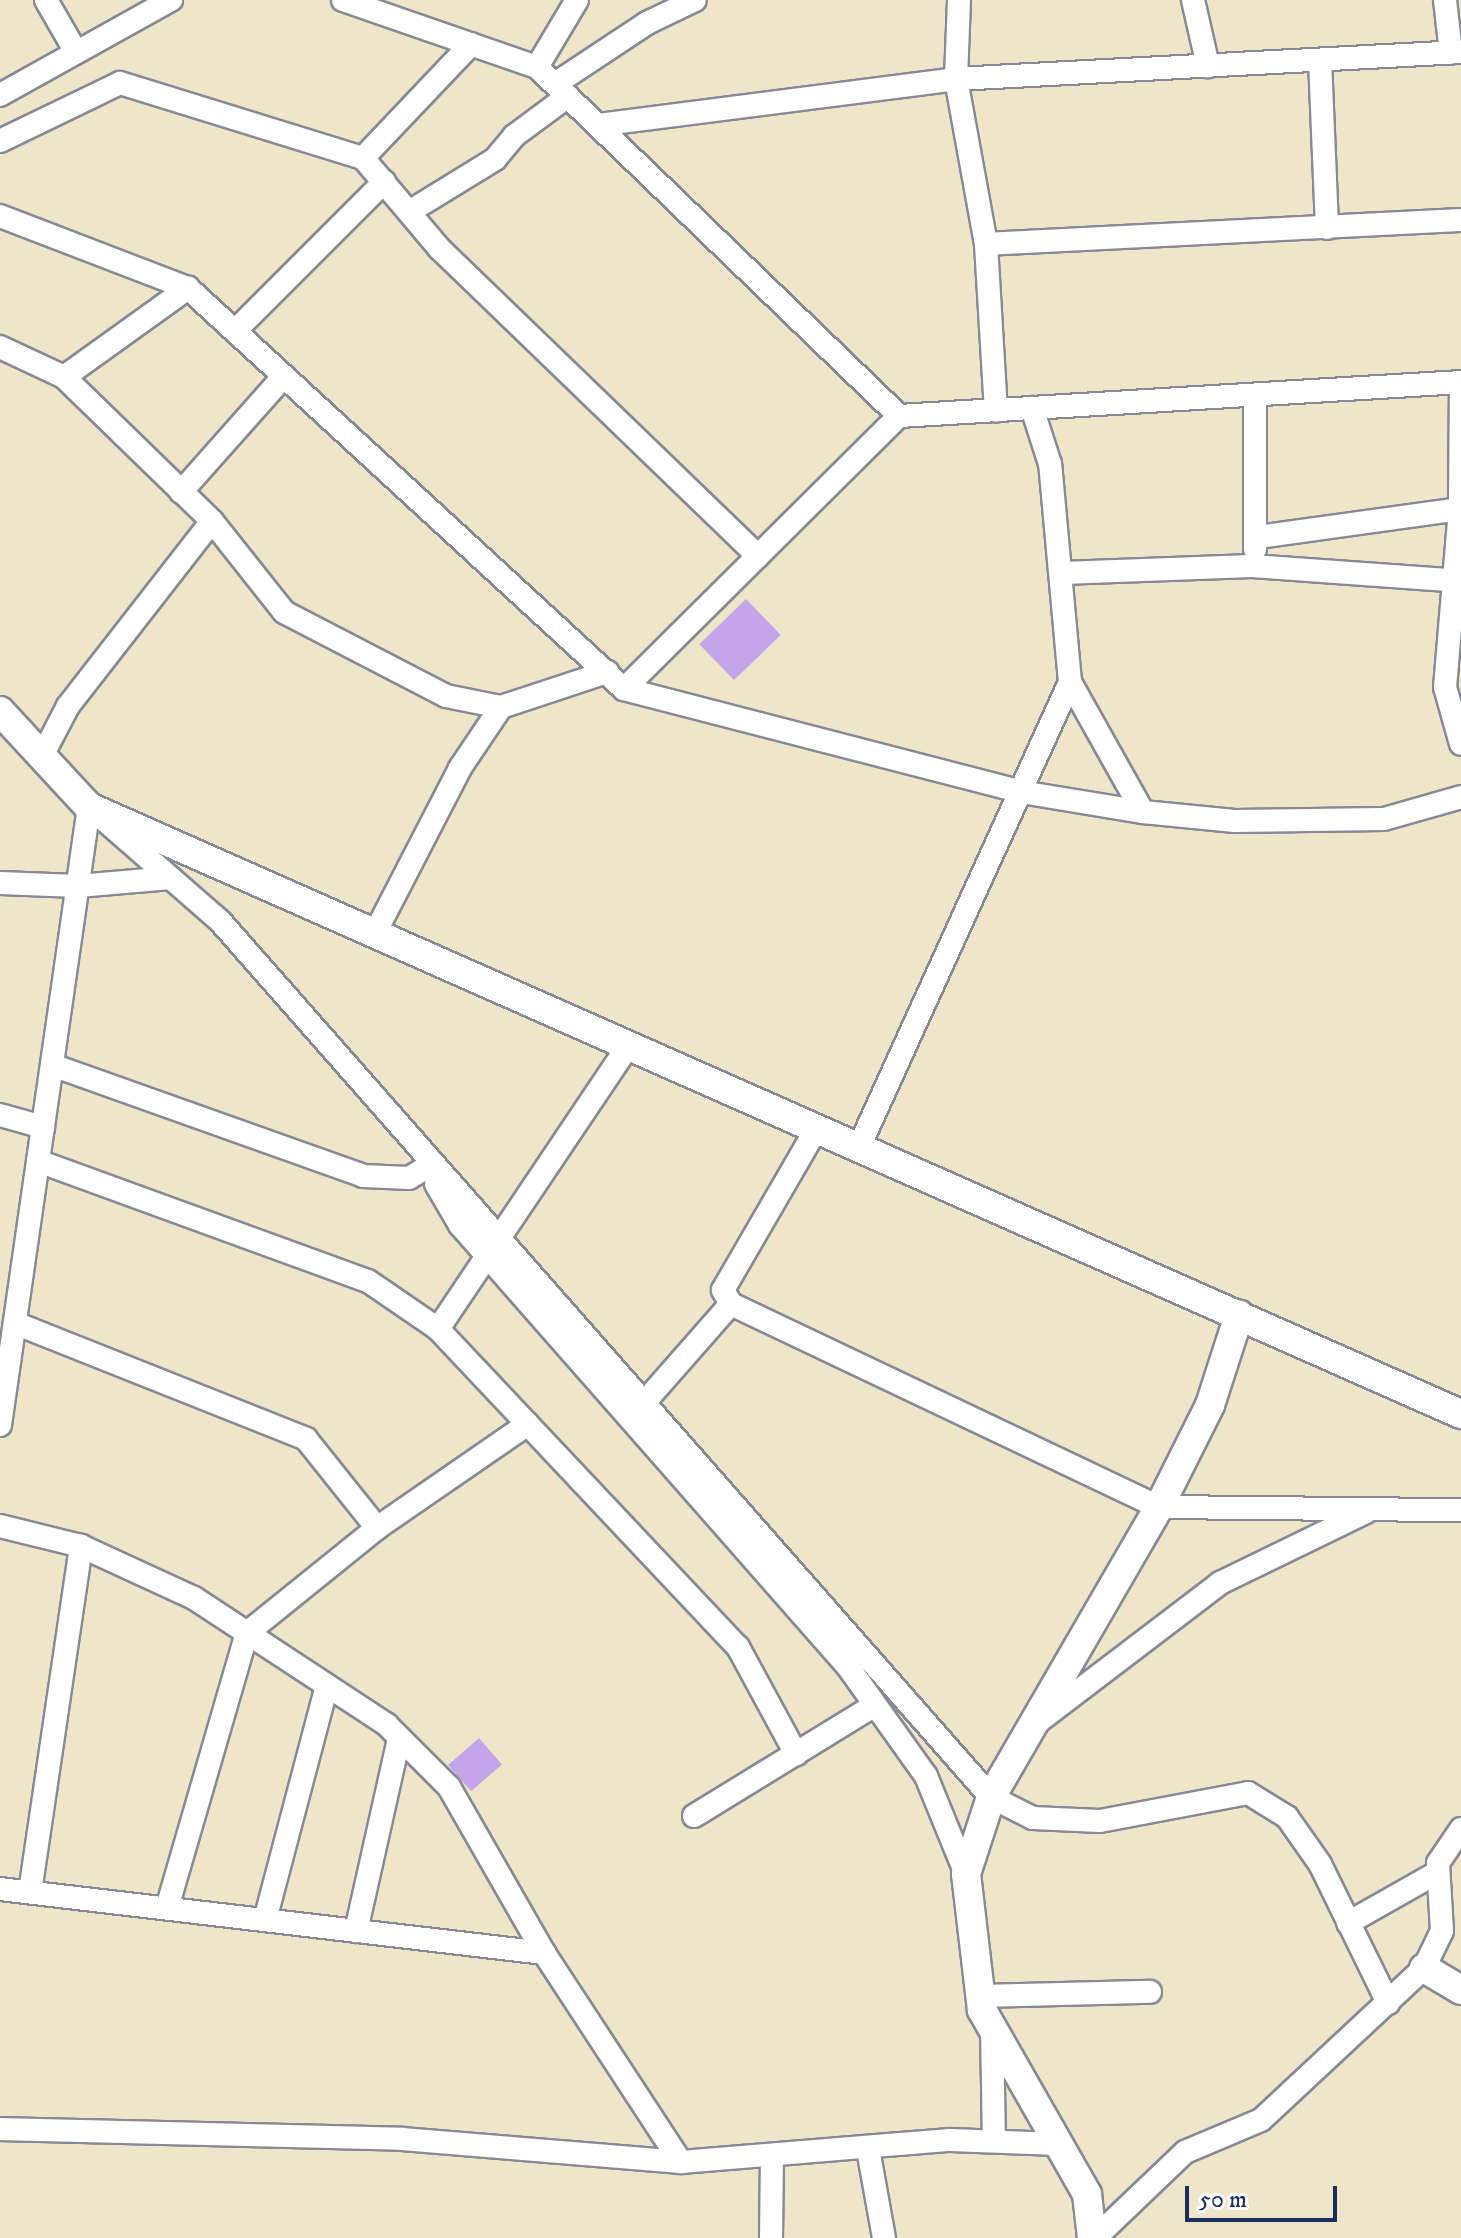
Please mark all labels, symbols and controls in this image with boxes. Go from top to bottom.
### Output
scale bar [1189,2170,1341,2220]
text: 50 m [1199,2185,1247,2215]

